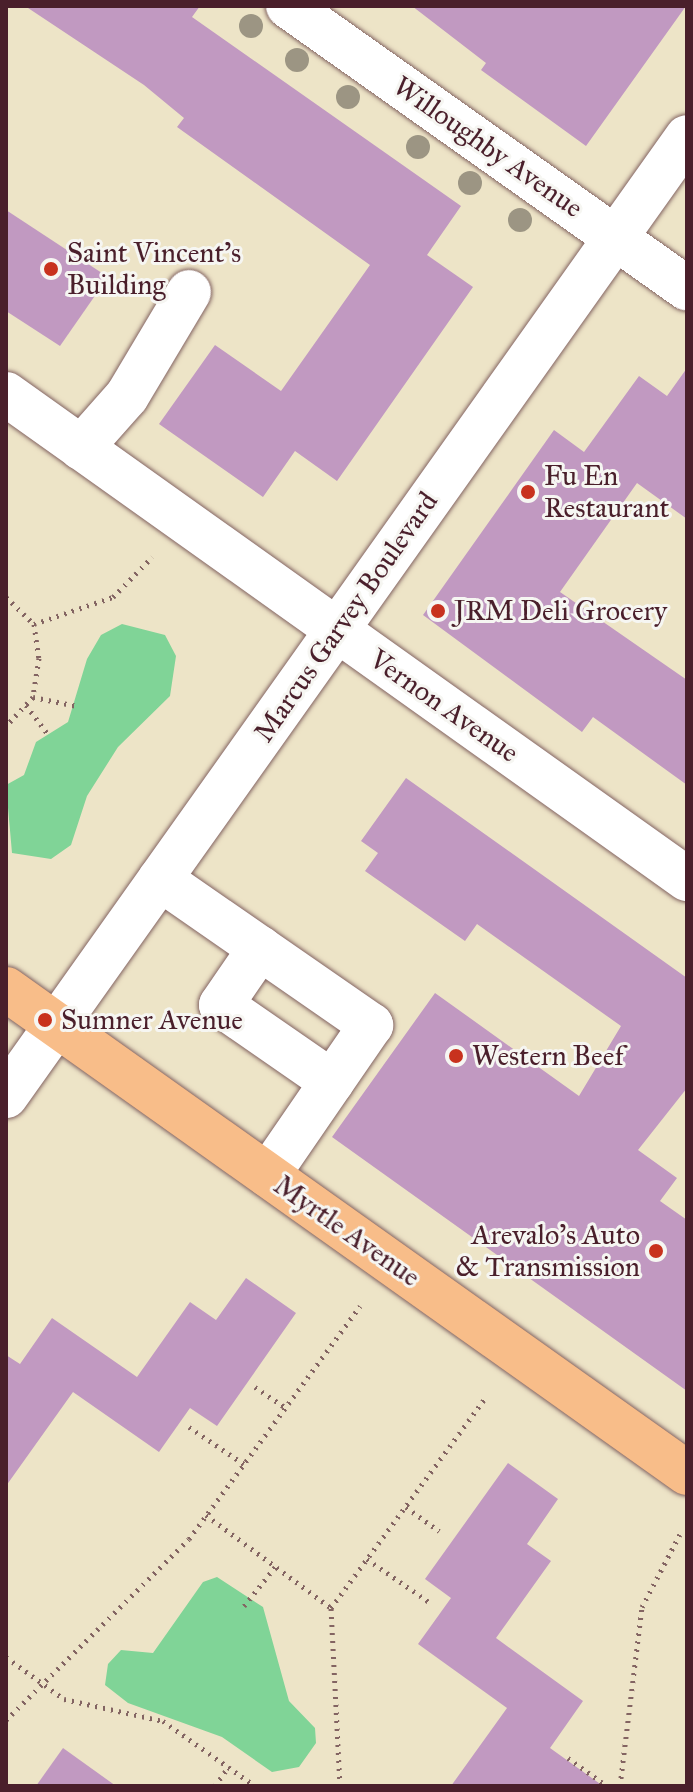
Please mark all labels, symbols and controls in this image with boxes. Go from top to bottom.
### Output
street label: Willoughby Avenue [387,69,589,225]
place label: Saint Vincent's Building [67,236,241,302]
marker: Saint Vincent's Building [42,260,60,278]
place label: Fu En Restaurant [544,459,669,525]
marker: Fu En Restaurant [519,483,537,501]
street label: Marcus Garvey Boulevard [247,486,445,748]
place label: JRM Deli Grocery [454,594,667,628]
marker: JRM Deli Grocery [429,602,447,620]
street label: Vernon Avenue [363,642,525,770]
place label: Sumner Avenue [61,1003,243,1037]
marker: Sumner Avenue [36,1011,54,1029]
place label: Western Beef [472,1039,624,1073]
marker: Western Beef [447,1047,465,1065]
street label: Myrtle Avenue [267,1168,427,1294]
place label: Arevalo's Auto & Transmission [455,1218,640,1284]
marker: Arevalo's Auto & Transmission [647,1242,665,1260]

